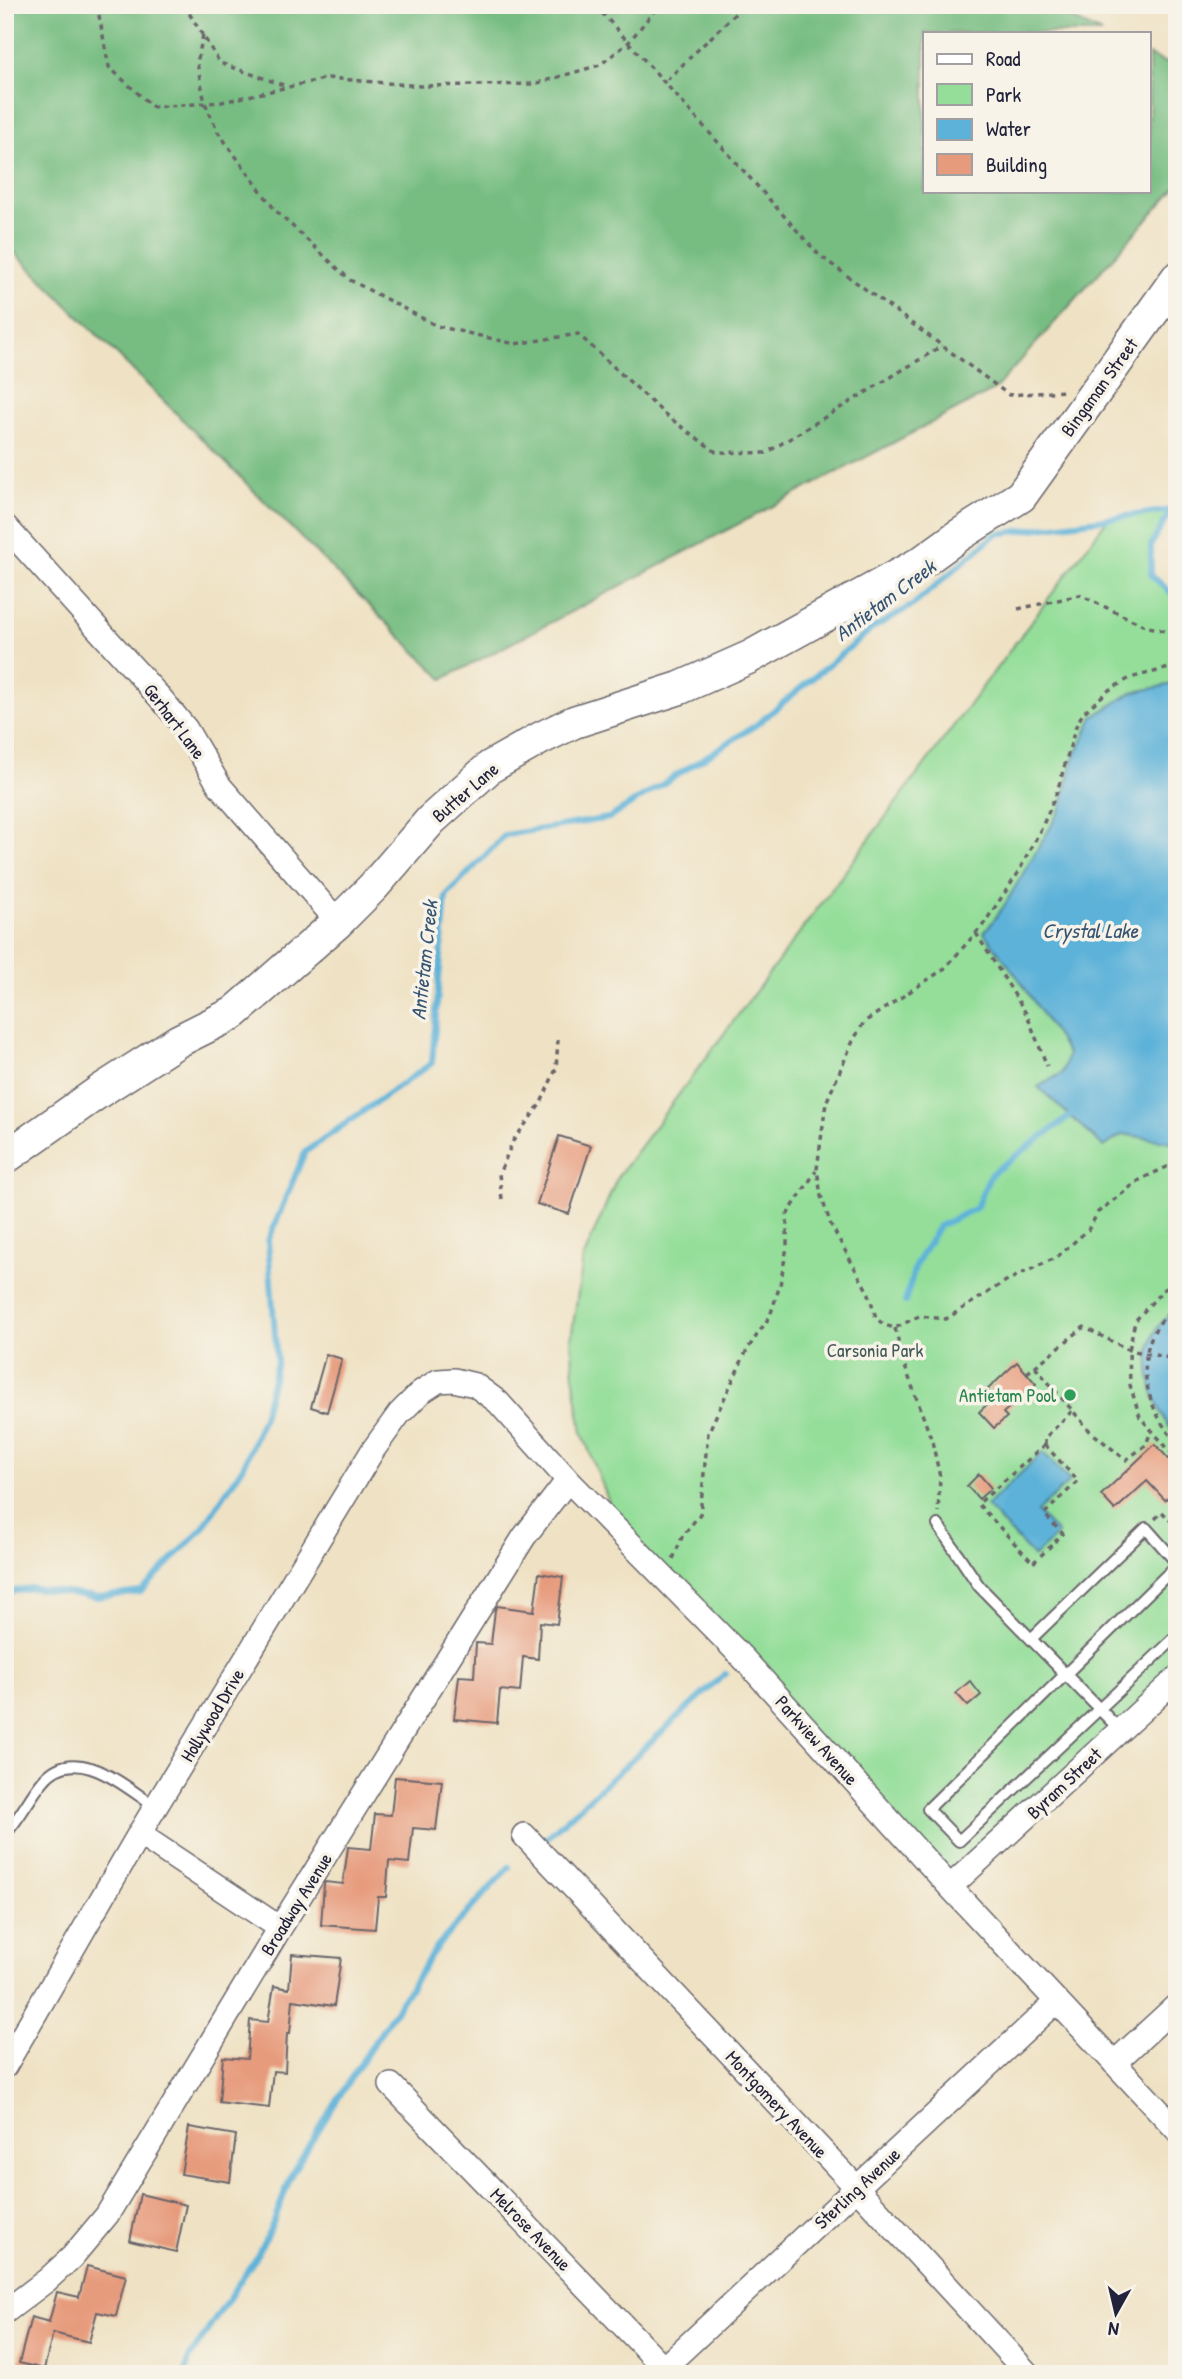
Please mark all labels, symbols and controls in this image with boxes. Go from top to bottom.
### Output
legend [923,32,1150,192]
text: Road [986,44,1020,73]
text: Park [986,80,1021,109]
text: Water [986,114,1031,143]
text: Building [986,150,1047,179]
street label: Bingaman Street [1054,332,1144,442]
water label: Antietam Creek [829,551,943,648]
street label: Gerhart Lane [138,678,212,764]
street label: Butter Lane [426,756,504,828]
water label: Antietam Creek [403,897,445,1021]
water label: Crystal Lake [1042,916,1139,945]
park label: Carsonia Park [827,1337,923,1363]
place label: Antietam Pool [959,1382,1057,1408]
marker: Antietam Pool [1062,1387,1078,1403]
street label: Hollywood Drive [174,1663,250,1766]
street label: Parkview Avenue [770,1689,865,1791]
street label: Byram Street [1021,1741,1108,1825]
street label: Broadway Avenue [254,1847,338,1960]
street label: Montgomery Avenue [720,2044,834,2164]
street label: Sterling Avenue [808,2141,906,2235]
street label: Melrose Avenue [485,2182,578,2277]
north arrow [1080,2278,1150,2348]
text: N [1107,2316,1120,2343]

